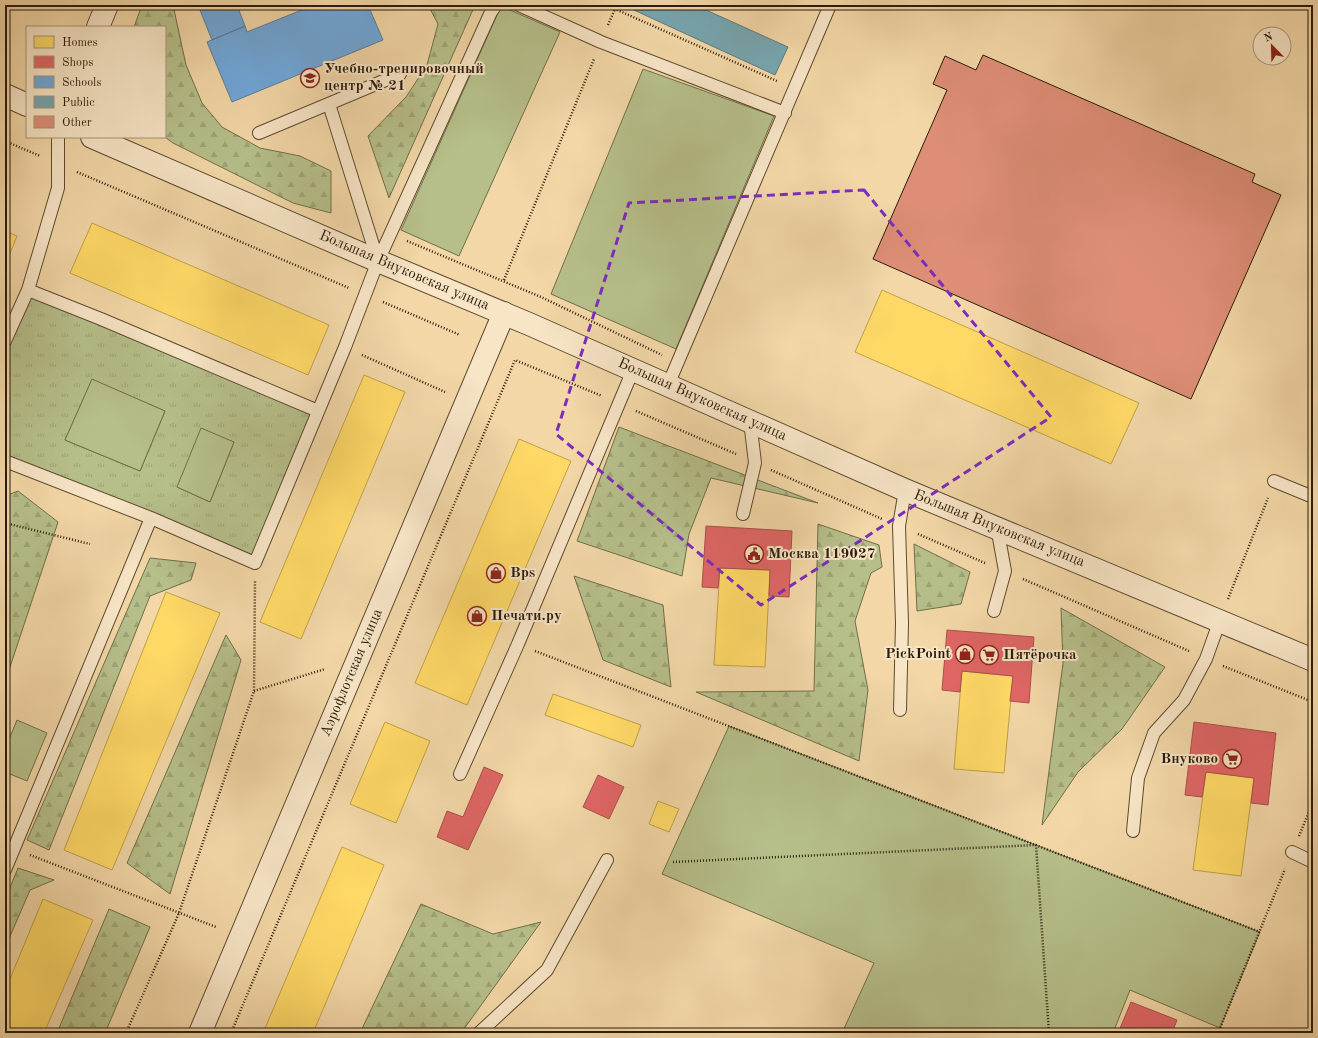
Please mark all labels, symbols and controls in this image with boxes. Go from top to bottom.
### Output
legend [26,26,166,138]
north arrow [1252,26,1292,66]
text: N [1263,31,1275,45]
text: Homes [62,37,98,49]
text: Shops [62,57,93,69]
place label: Учебно-тренировочный центр № 21 [324,62,484,94]
school or university icon: Учебно-тренировочный центр № 21 [299,67,321,89]
text: Schools [62,77,102,89]
text: Public [62,97,94,109]
text: Other [62,117,92,129]
street label: Большая Внуковская улица [317,228,492,314]
street label: Большая Внуковская улица [615,356,789,444]
street label: Большая Внуковская улица [911,488,1087,570]
public building icon: Москва 119027 [743,543,765,565]
place label: Москва 119027 [768,547,875,562]
shop icon: Bps [485,562,507,584]
place label: Bps [510,566,535,581]
shop icon: Печати.ру [466,605,488,627]
street label: Аэрофлотская улица [318,606,386,739]
place label: Печати.ру [491,609,562,624]
shop icon: PickPoint [954,643,976,665]
supermarket icon: Пятёрочка [978,644,1000,666]
place label: PickPoint [885,647,952,662]
place label: Пятёрочка [1003,648,1077,663]
supermarket icon: Внуково [1221,748,1243,770]
place label: Внуково [1160,752,1218,767]

